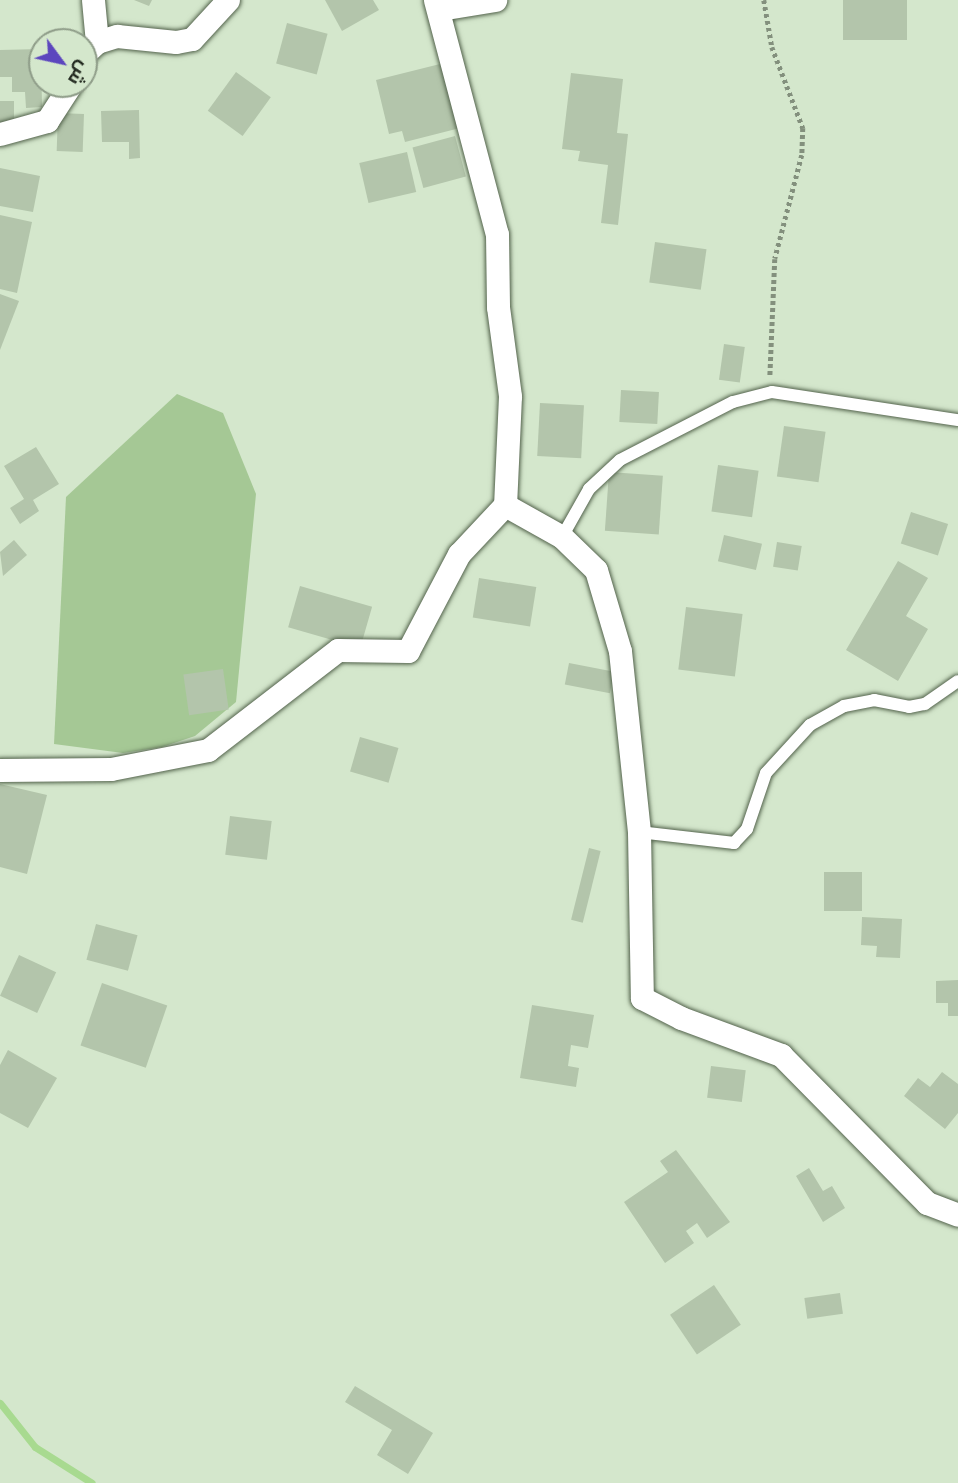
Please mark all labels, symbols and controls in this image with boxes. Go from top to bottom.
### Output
north arrow [28,28,98,98]
text: ش [63,57,96,90]

